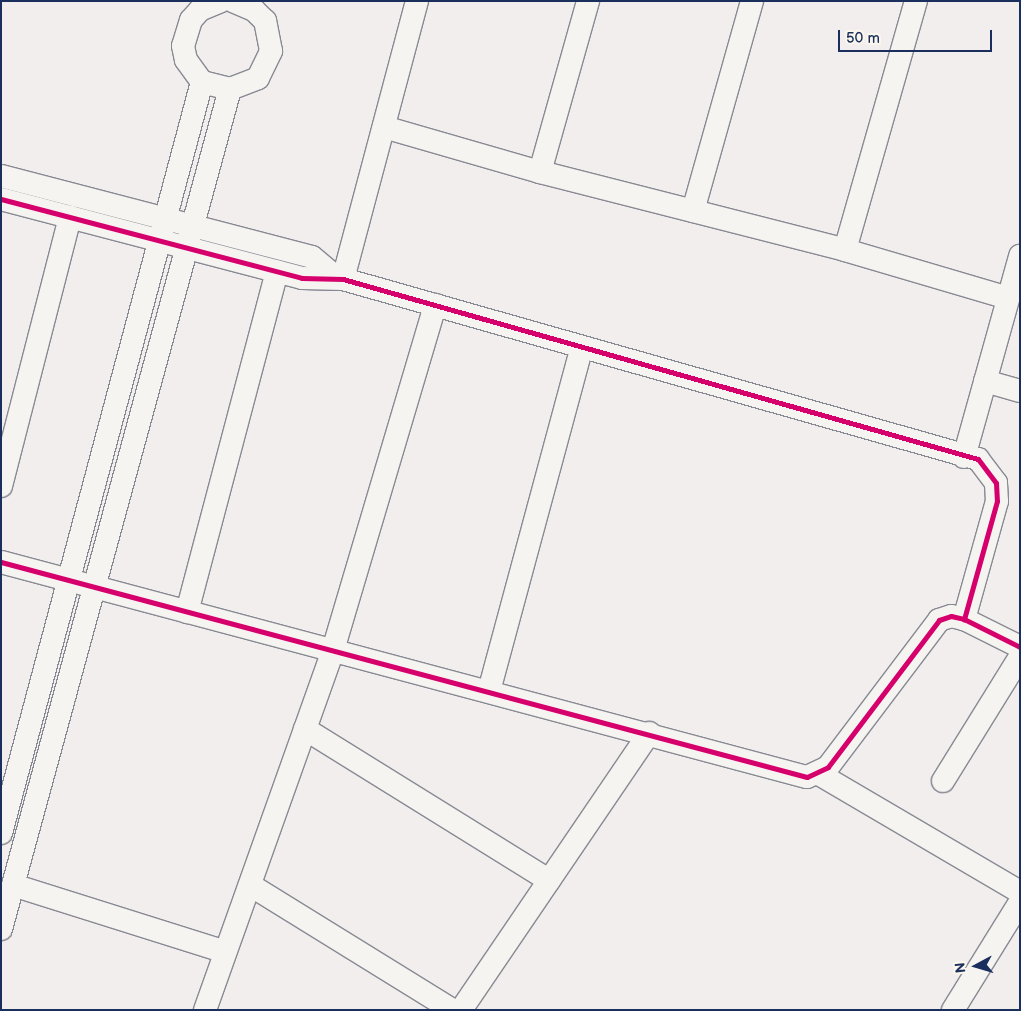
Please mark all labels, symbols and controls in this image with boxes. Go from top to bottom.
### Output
scale bar [841,20,995,52]
text: 50 m [846,29,880,48]
north arrow [951,941,1001,991]
text: N [952,962,970,974]

